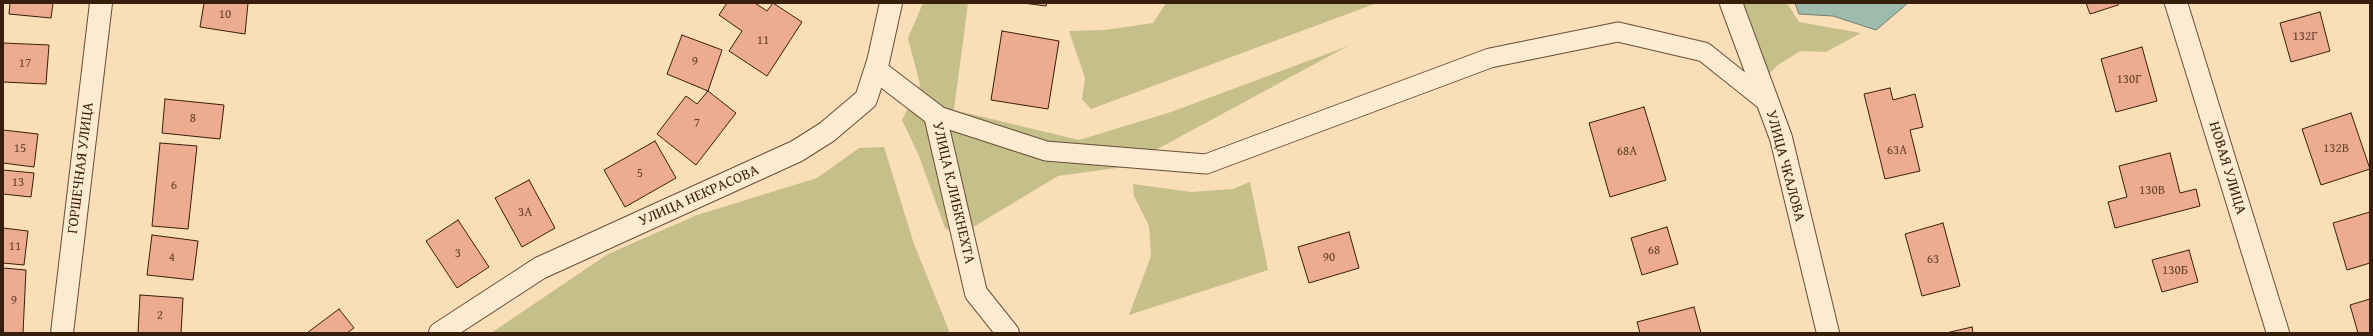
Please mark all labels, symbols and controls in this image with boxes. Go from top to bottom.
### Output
house number: 10 [219,7,231,23]
house number: 132Г [2292,29,2318,45]
house number: 11 [757,33,769,49]
house number: 9 [692,54,698,70]
house number: 17 [19,56,31,72]
house number: 130Г [2116,72,2142,88]
street label: ГОРШЕЧНАЯ УЛИЦА [64,101,98,235]
street label: УЛИЦА ЧКАЛОВА [1761,108,1809,224]
house number: 8 [190,111,196,127]
house number: 7 [694,116,700,132]
street label: НОВАЯ УЛИЦА [2204,119,2250,217]
street label: УЛИЦА К.ЛИБКНЕХТА [928,120,978,266]
house number: 15 [14,141,26,157]
house number: 132В [2323,141,2349,157]
house number: 63А [1887,143,1907,159]
house number: 68А [1617,144,1637,160]
street label: УЛИЦА НЕКРАСОВА [636,161,762,231]
house number: 5 [637,166,643,182]
house number: 13 [12,175,24,191]
house number: 6 [171,178,177,194]
house number: 130В [2139,183,2165,199]
house number: 3А [518,205,532,221]
house number: 11 [9,239,21,255]
house number: 68 [1648,243,1660,259]
house number: 3 [455,246,461,262]
house number: 4 [169,250,175,266]
house number: 90 [1323,250,1335,266]
house number: 63 [1927,252,1939,268]
house number: 130Б [2162,263,2188,279]
house number: 9 [11,293,17,309]
house number: 2 [157,308,163,324]

